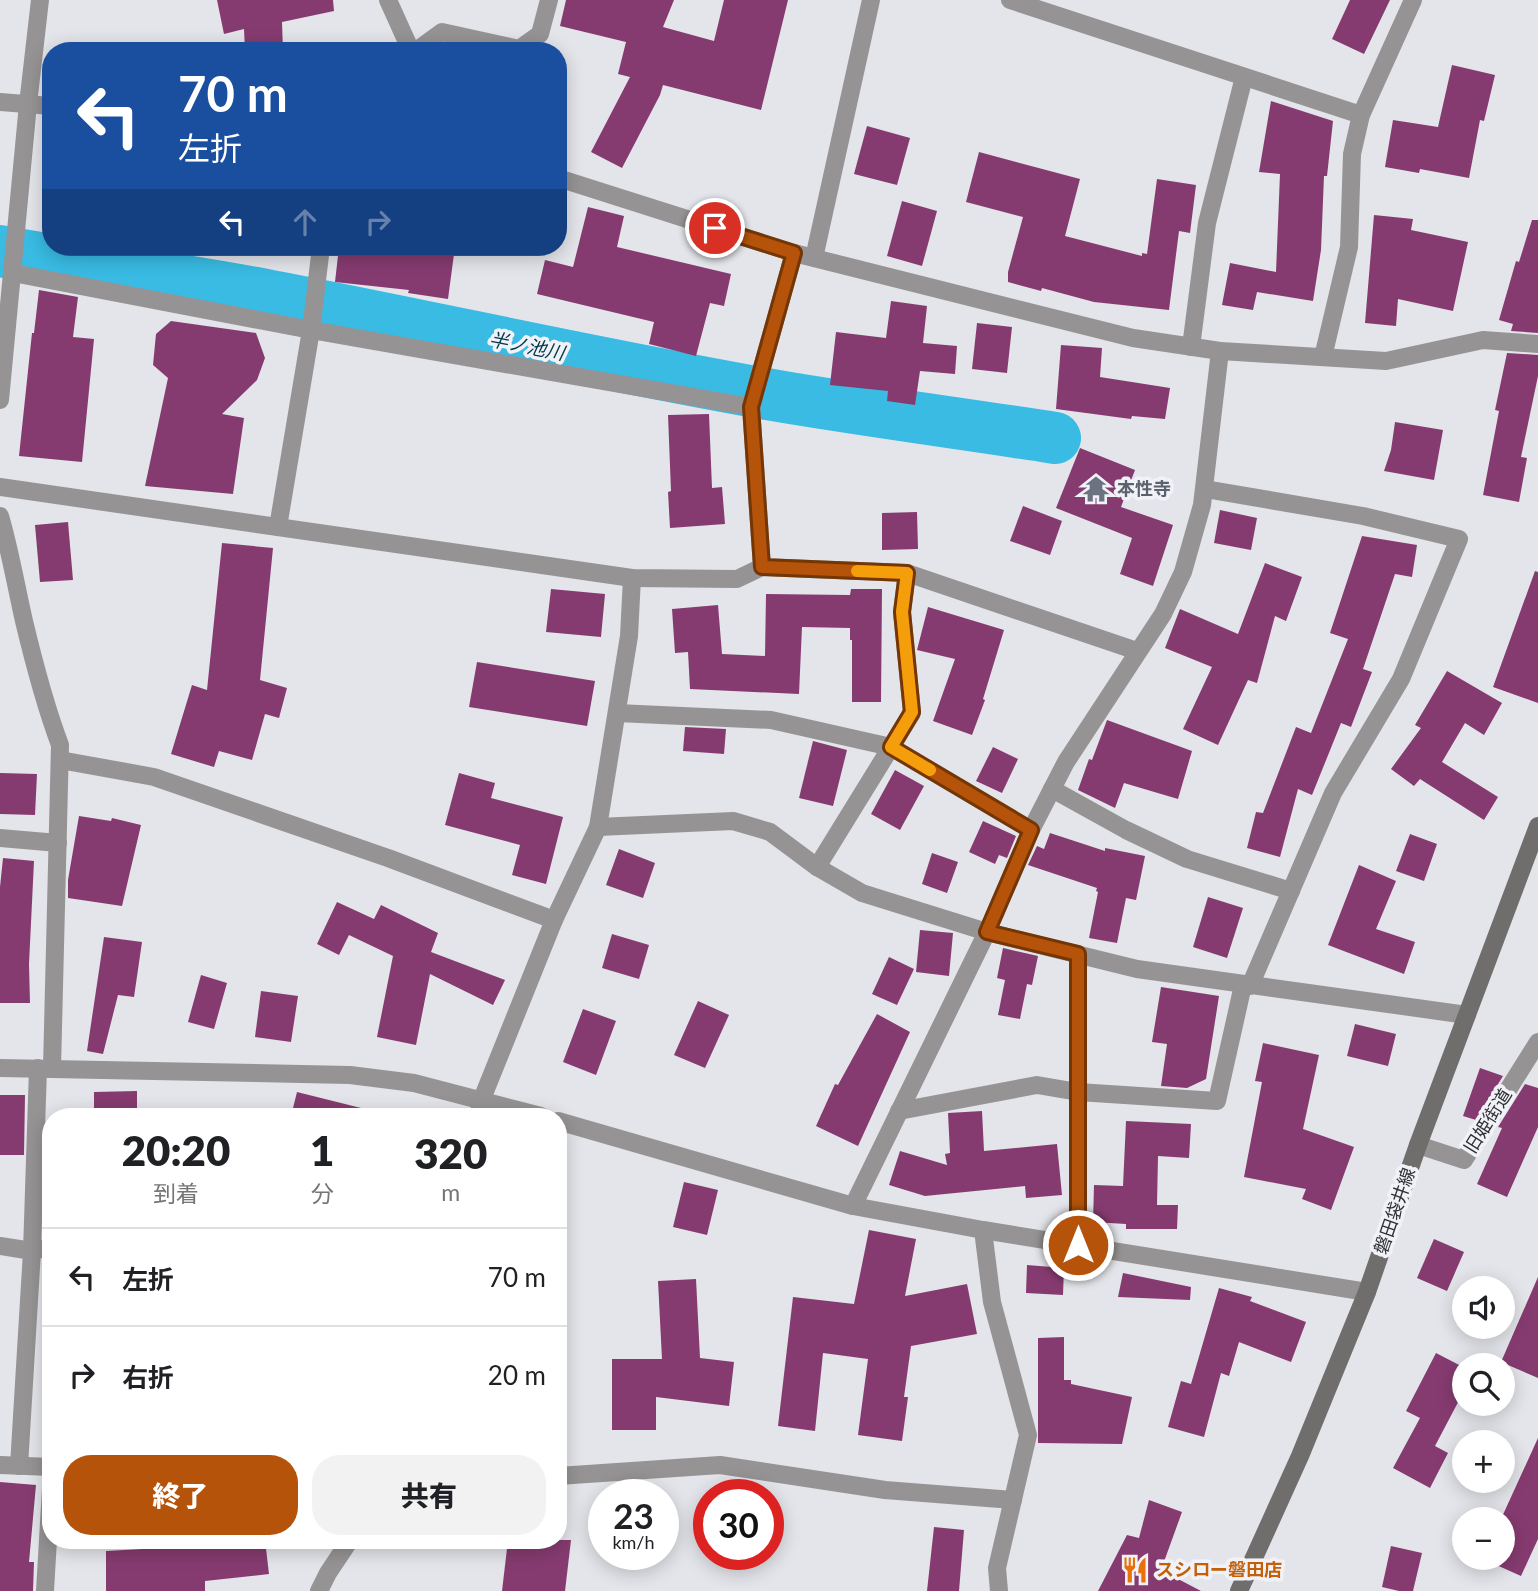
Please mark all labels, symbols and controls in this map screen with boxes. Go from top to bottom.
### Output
text: 70 m [178,64,288,122]
icon: left [63,70,154,161]
text: 左折 [178,128,242,167]
pin [685,198,745,258]
icon: left [213,203,251,241]
icon: ahead [286,203,324,241]
icon: right [359,203,397,241]
icon: arrive [696,209,734,247]
water label: 半ノ池川 [488,327,569,364]
temple icon: 本性寺 [1081,474,1111,504]
place label: 本性寺 [1117,477,1171,499]
street label: 旧姫街道 [1459,1084,1516,1157]
text: 20:20 [122,1125,230,1175]
text: 1 [310,1125,334,1175]
text: 320 [414,1128,487,1178]
street label: 磐田袋井線 [1369,1165,1419,1257]
text: m [441,1178,460,1206]
text: 到着 [153,1179,199,1207]
text: 分 [311,1179,334,1207]
position arrow [1041,1208,1115,1282]
icon: left [63,1258,101,1296]
text: 70 m [488,1261,546,1293]
text: 左折 [122,1263,174,1295]
map controls [1452,1276,1515,1570]
button: sound [1452,1276,1515,1339]
button: search [1452,1353,1515,1416]
icon: right [63,1356,101,1394]
text: 20 m [488,1359,546,1391]
text: 右折 [122,1361,174,1393]
button: + [1452,1430,1515,1493]
button: 終了 [63,1455,298,1535]
button: 共有 [312,1455,546,1535]
speed limit sign: 30 [693,1479,784,1570]
text: 23 [613,1494,654,1536]
button: − [1452,1507,1515,1570]
text: km/h [612,1531,655,1553]
restaurant icon: スシロー磐田店 [1120,1555,1150,1585]
place label: スシロー磐田店 [1156,1558,1282,1580]

